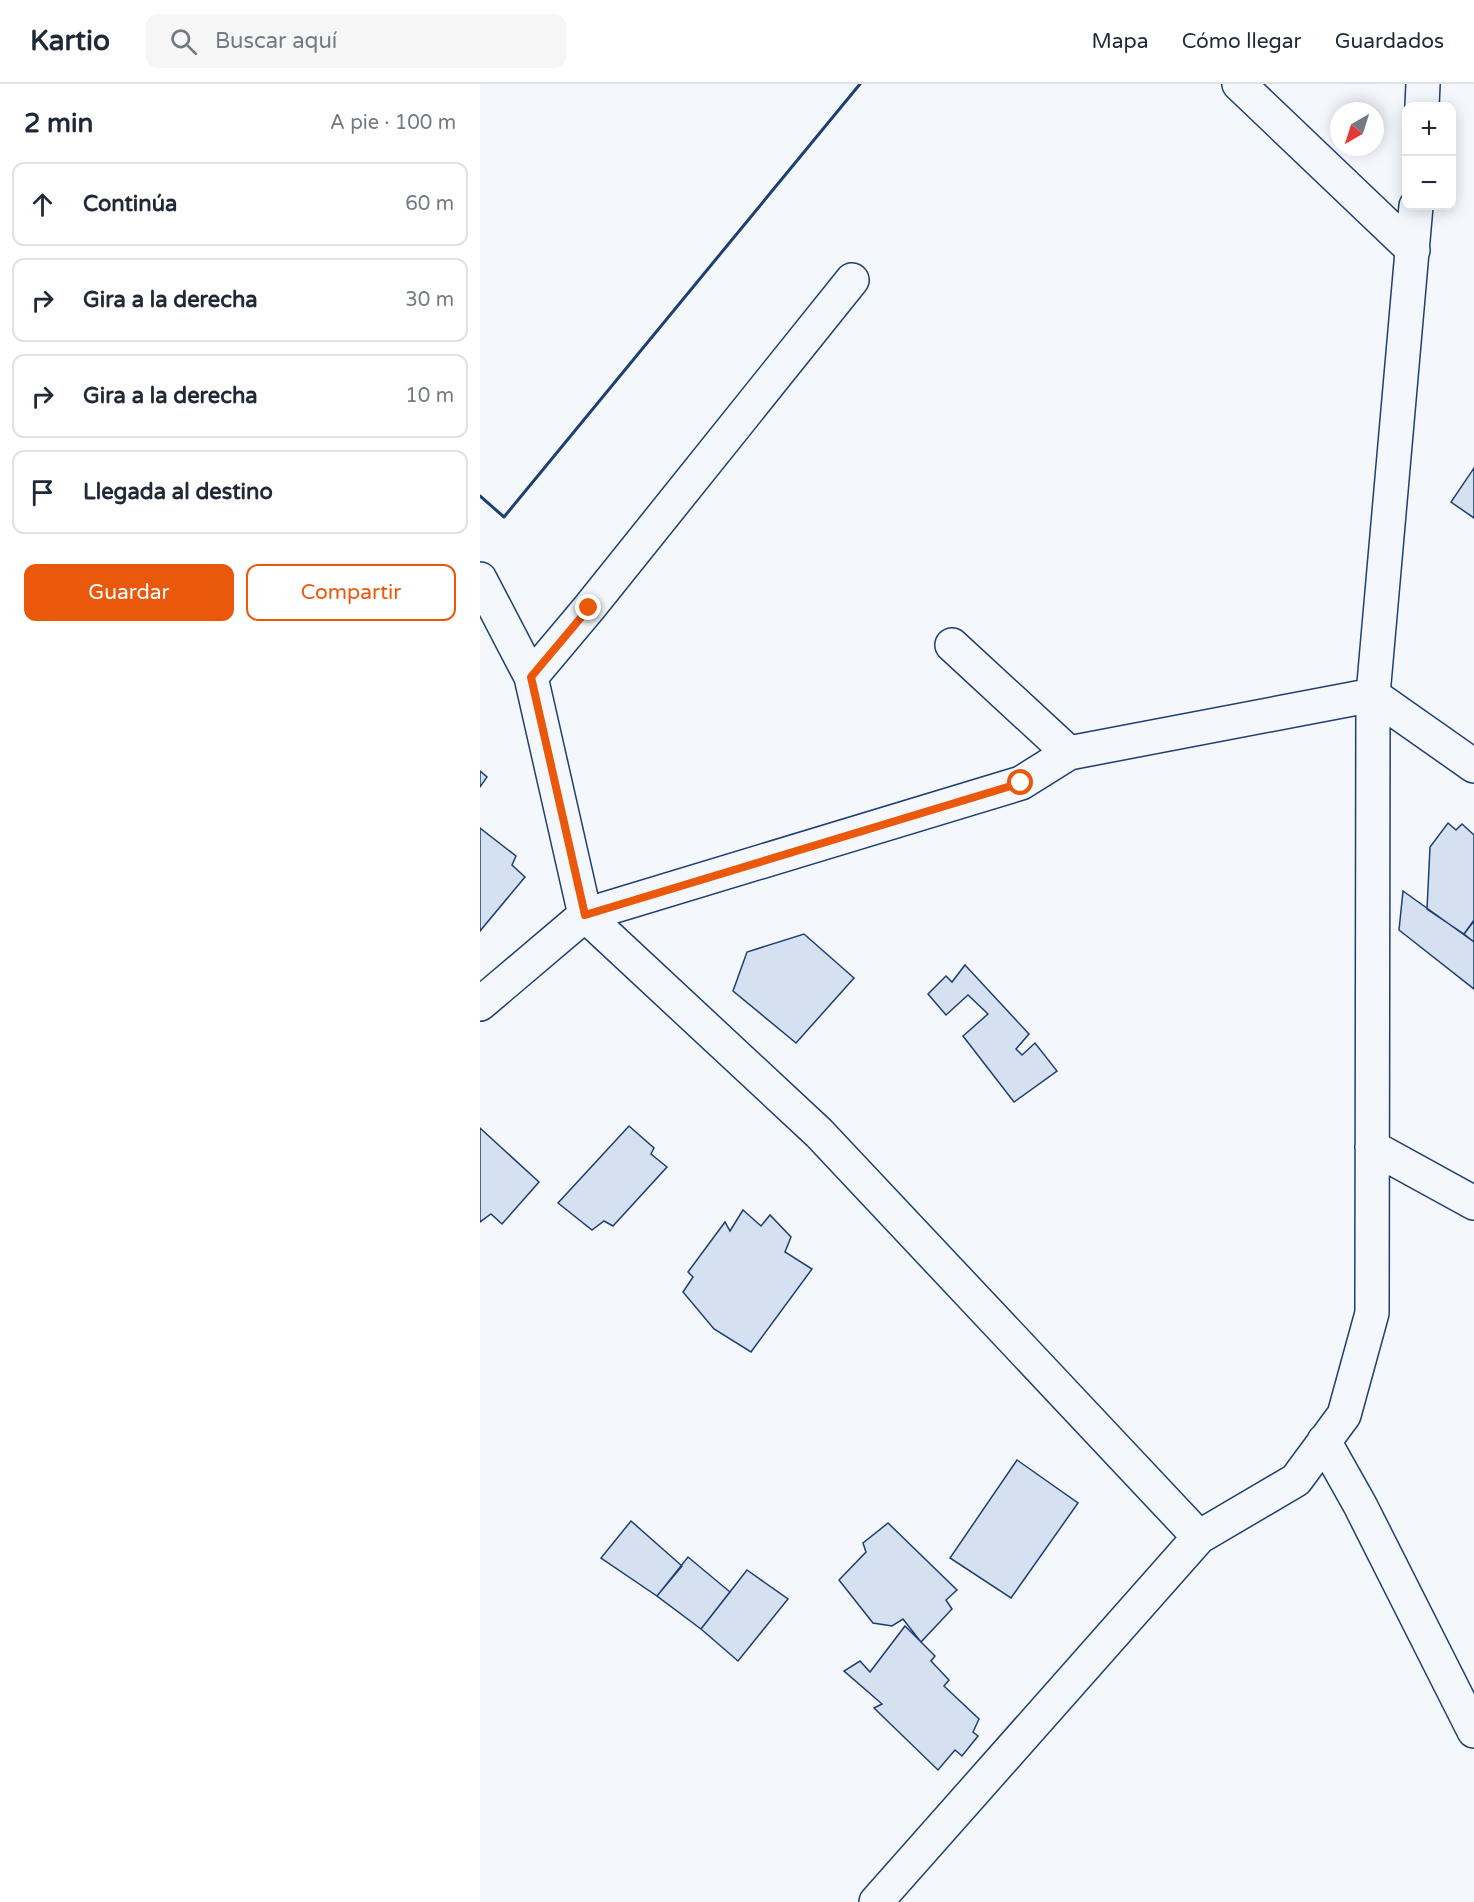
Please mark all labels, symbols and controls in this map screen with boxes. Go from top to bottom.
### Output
search box [146,14,566,68]
text: Kartio [30,24,110,58]
icon: search [167,25,200,58]
text: Buscar aquí [215,28,337,54]
text: Mapa [1091,29,1149,54]
text: Cómo llegar [1182,29,1302,54]
text: Guardados [1335,29,1444,54]
north arrow [1330,102,1384,156]
map controls [1402,102,1456,210]
button: + [1402,102,1456,156]
text: 2 min [24,108,93,139]
text: A pie · 100 m [330,111,456,135]
button: − [1402,156,1456,210]
icon: ahead [26,188,59,221]
text: Continúa [83,191,177,217]
text: 60 m [405,192,454,216]
icon: right [26,284,59,317]
text: Gira a la derecha [83,287,258,313]
text: 30 m [405,288,454,312]
icon: right [26,380,59,413]
text: Gira a la derecha [83,383,258,409]
text: 10 m [405,384,454,408]
icon: arrive [26,476,59,509]
text: Llegada al destino [83,479,273,505]
button: Guardar [24,564,234,621]
button: Compartir [246,564,456,621]
route end [575,594,601,620]
route start [1007,769,1033,795]

